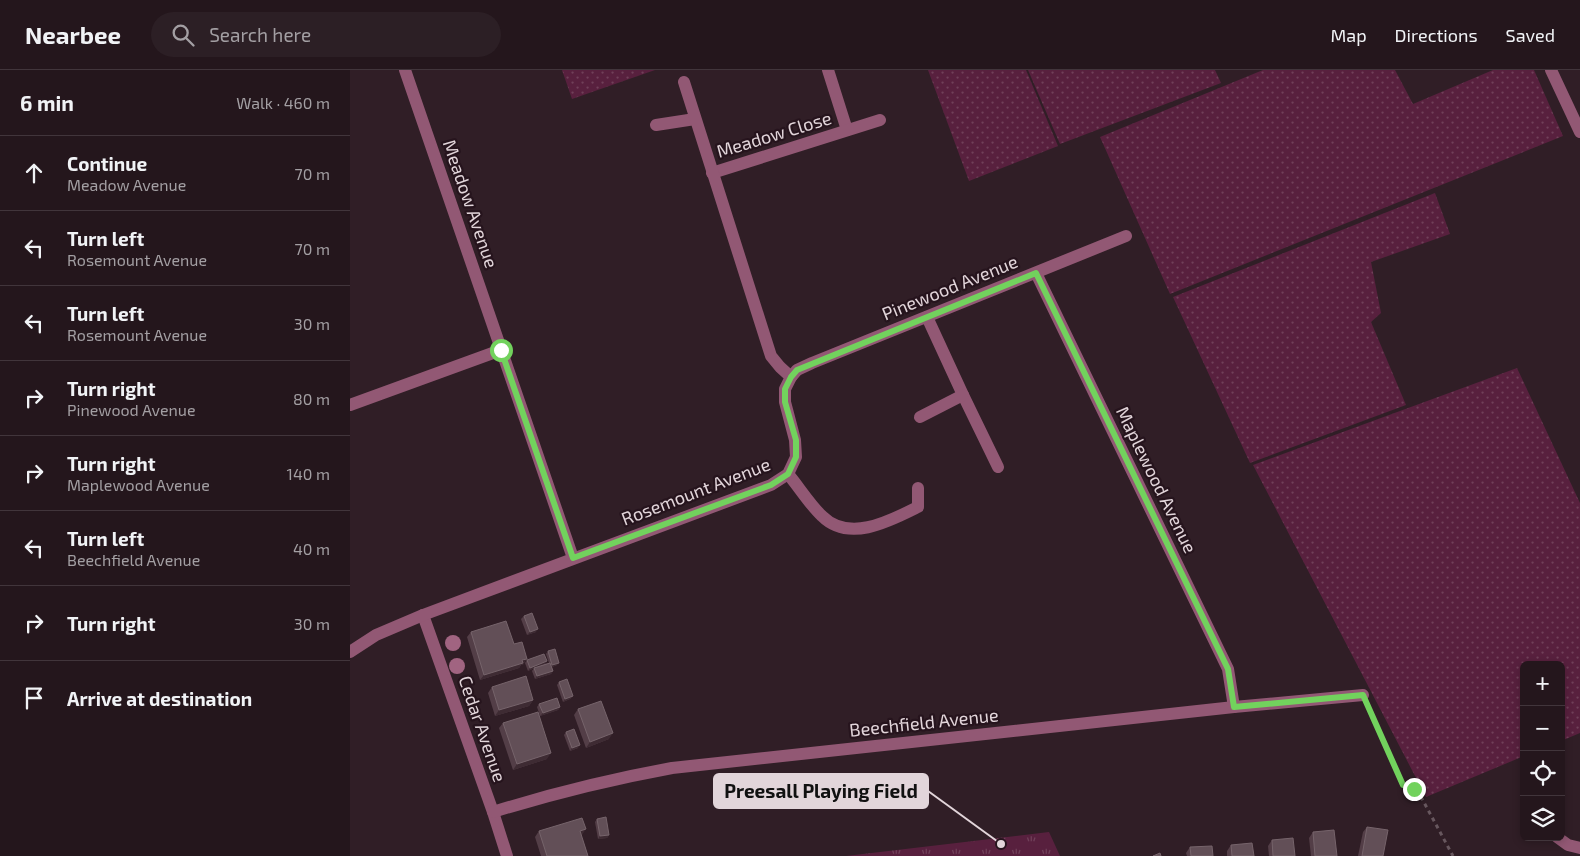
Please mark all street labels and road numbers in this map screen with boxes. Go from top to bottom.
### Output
street label: Meadow Close [714,106,834,162]
street label: Meadow Avenue [439,137,503,271]
street label: Pinewood Avenue [878,250,1021,324]
street label: Maplewood Avenue [1112,403,1202,557]
street label: Rosemount Avenue [618,453,773,530]
street label: Cedar Avenue [454,673,511,785]
street label: Beechfield Avenue [848,703,1000,741]

